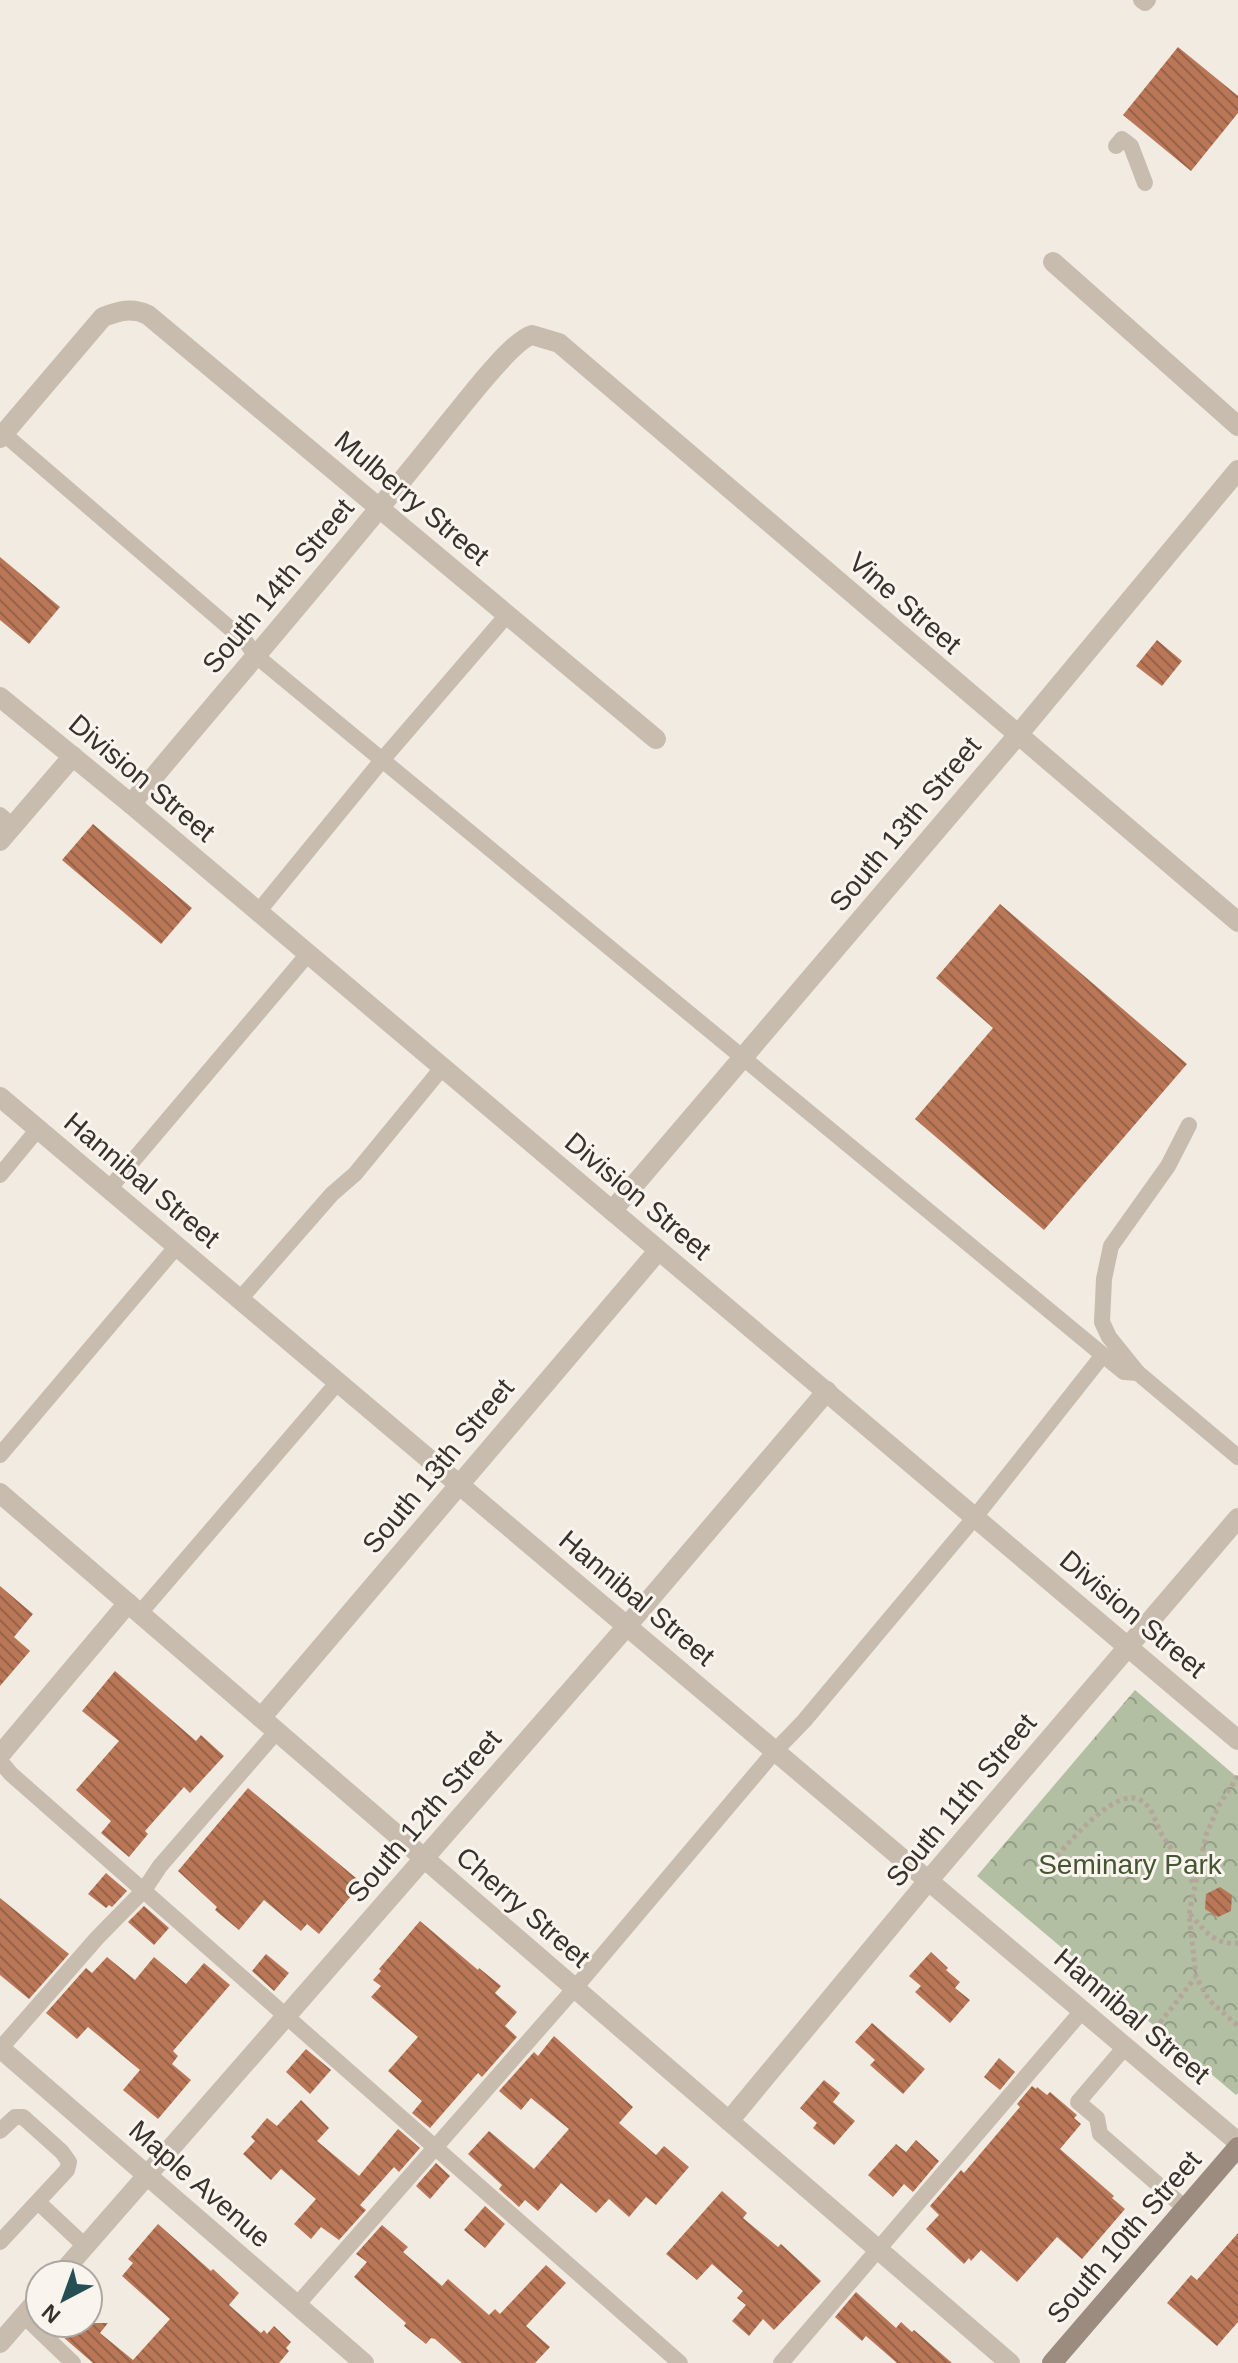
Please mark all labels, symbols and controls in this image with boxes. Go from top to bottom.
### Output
street label: Mulberry Street [329,425,495,572]
street label: South 14th Street [196,492,360,679]
street label: Vine Street [843,546,967,660]
street label: Division Street [63,708,221,848]
street label: South 13th Street [823,730,987,917]
street label: Hannibal Street [58,1106,226,1254]
street label: Division Street [559,1126,717,1266]
street label: South 13th Street [356,1372,520,1559]
street label: Hannibal Street [553,1524,721,1672]
street label: Division Street [1054,1544,1212,1684]
street label: South 11th Street [880,1707,1042,1893]
street label: South 12th Street [341,1723,507,1908]
street label: Cherry Street [450,1841,596,1973]
park label: Seminary Park [1038,1849,1223,1880]
street label: Hannibal Street [1048,1942,1216,2090]
street label: Maple Avenue [123,2114,277,2254]
street label: South 10th Street [1041,2144,1207,2329]
north arrow [24,2259,104,2339]
text: N [37,2299,65,2328]

